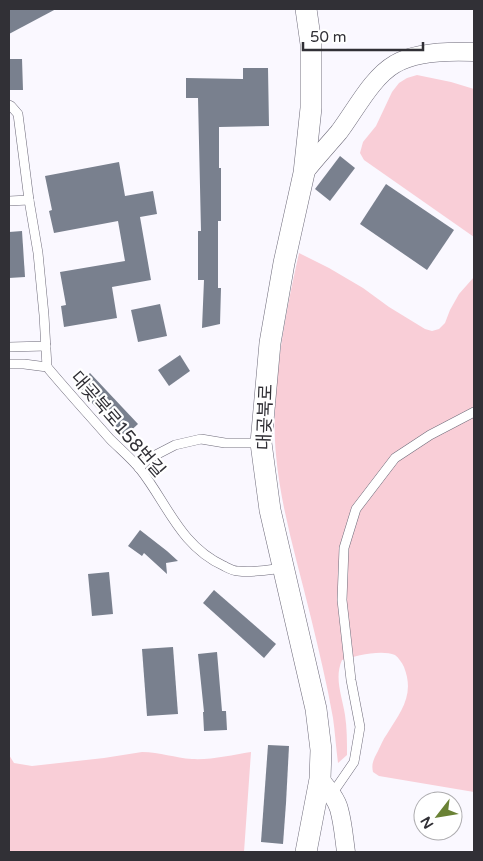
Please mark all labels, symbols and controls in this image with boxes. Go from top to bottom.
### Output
scale bar [303,20,423,52]
text: 50 m [310,28,347,46]
street label: 대곶북로158번길 [66,366,170,482]
street label: 대곶북로 [253,384,277,450]
north arrow [413,791,463,841]
text: N [417,813,437,832]

